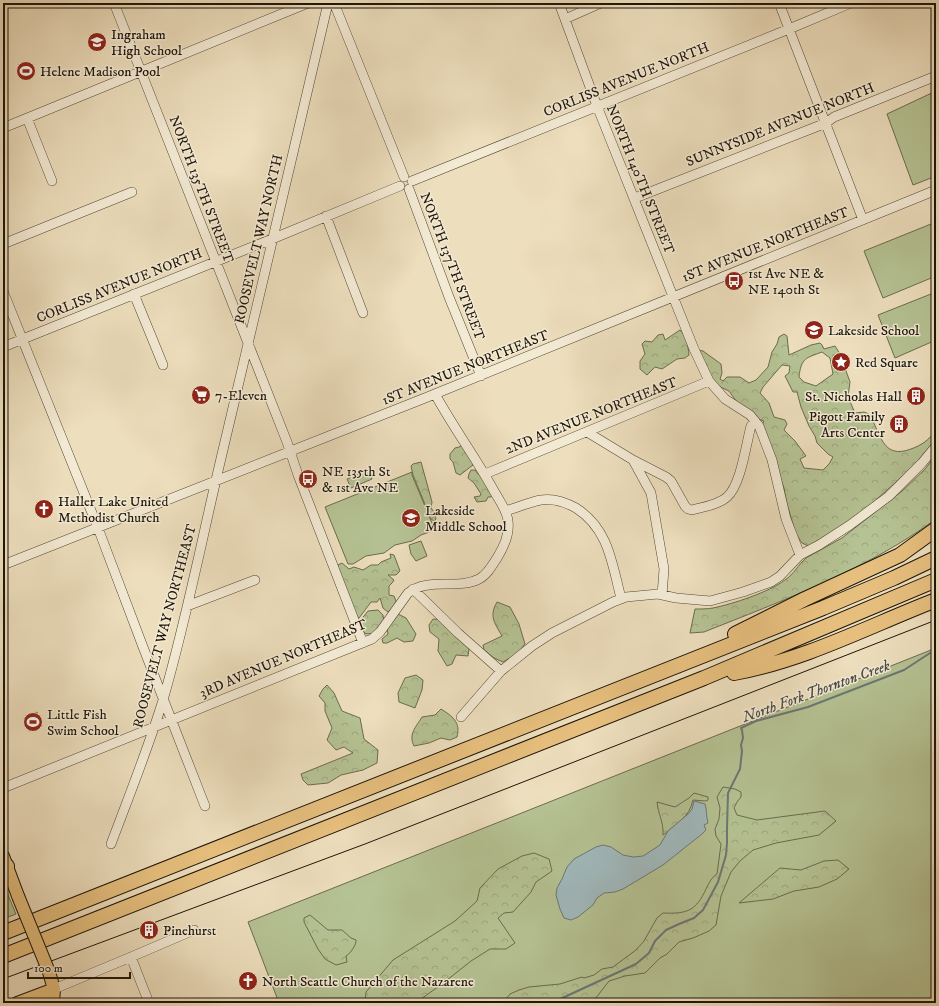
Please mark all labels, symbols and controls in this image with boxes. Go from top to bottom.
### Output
place label: Ingraham High School [111,26,183,60]
school or university icon: Ingraham High School [86,31,108,53]
street label: CORLISS AVENUE NORTH [541,38,712,121]
sports icon: Helene Madison Pool [15,60,37,82]
place label: Helene Madison Pool [40,63,161,81]
street label: SUNNYSIDE AVENUE NORTH [683,79,877,171]
street label: NORTH 140TH STREET [602,102,678,257]
street label: NORTH 135TH STREET [165,113,238,266]
street label: ROOSEVELT WAY NORTH [231,152,287,326]
street label: NORTH 137TH STREET [416,190,489,343]
street label: 1ST AVENUE NORTHEAST [679,203,852,287]
street label: CORLISS AVENUE NORTH [34,244,205,327]
place label: 1st Ave NE & NE 140th St [748,265,824,299]
bus stop icon: 1st Ave NE & NE 140th St [723,270,745,292]
school or university icon: Lakeside School [803,319,825,341]
place label: Lakeside School [828,322,920,340]
street label: 1ST AVENUE NORTHEAST [379,326,552,410]
place icon: Red Square [830,351,852,373]
place label: Red Square [855,354,918,372]
street label: 2ND AVENUE NORTHEAST [503,373,680,459]
supermarket icon: 7-Eleven [190,384,212,406]
building icon: St. Nicholas Hall [905,385,927,407]
place label: 7-Eleven [215,387,268,405]
place label: St. Nicholas Hall [805,388,903,406]
place label: Pigott Family Arts Center [809,408,886,442]
building icon: Pigott Family Arts Center [888,413,910,435]
place label: NE 135th St & 1st Ave NE [322,463,398,497]
bus stop icon: NE 135th St & 1st Ave NE [297,468,319,490]
place label: Haller Lake United Methodist Church [58,493,168,527]
church icon: Haller Lake United Methodist Church [33,498,55,520]
place label: Lakeside Middle School [425,502,508,536]
school or university icon: Lakeside Middle School [400,507,422,529]
street label: ROOSEVELT WAY NORTHEAST [129,522,201,730]
street label: 3RD AVENUE NORTHEAST [197,615,370,702]
water label: North Fork Thornton Creek [739,656,893,727]
place label: Little Fish Swim School [47,706,120,740]
sports icon: Little Fish Swim School [22,711,44,733]
building icon: Pinehurst [138,919,160,941]
place label: Pinehurst [163,922,217,940]
scale bar [28,954,130,980]
text: 100 m [34,961,63,976]
church icon: North Seattle Church of the Nazarene [237,970,259,992]
place label: North Seattle Church of the Nazarene [262,973,474,991]

